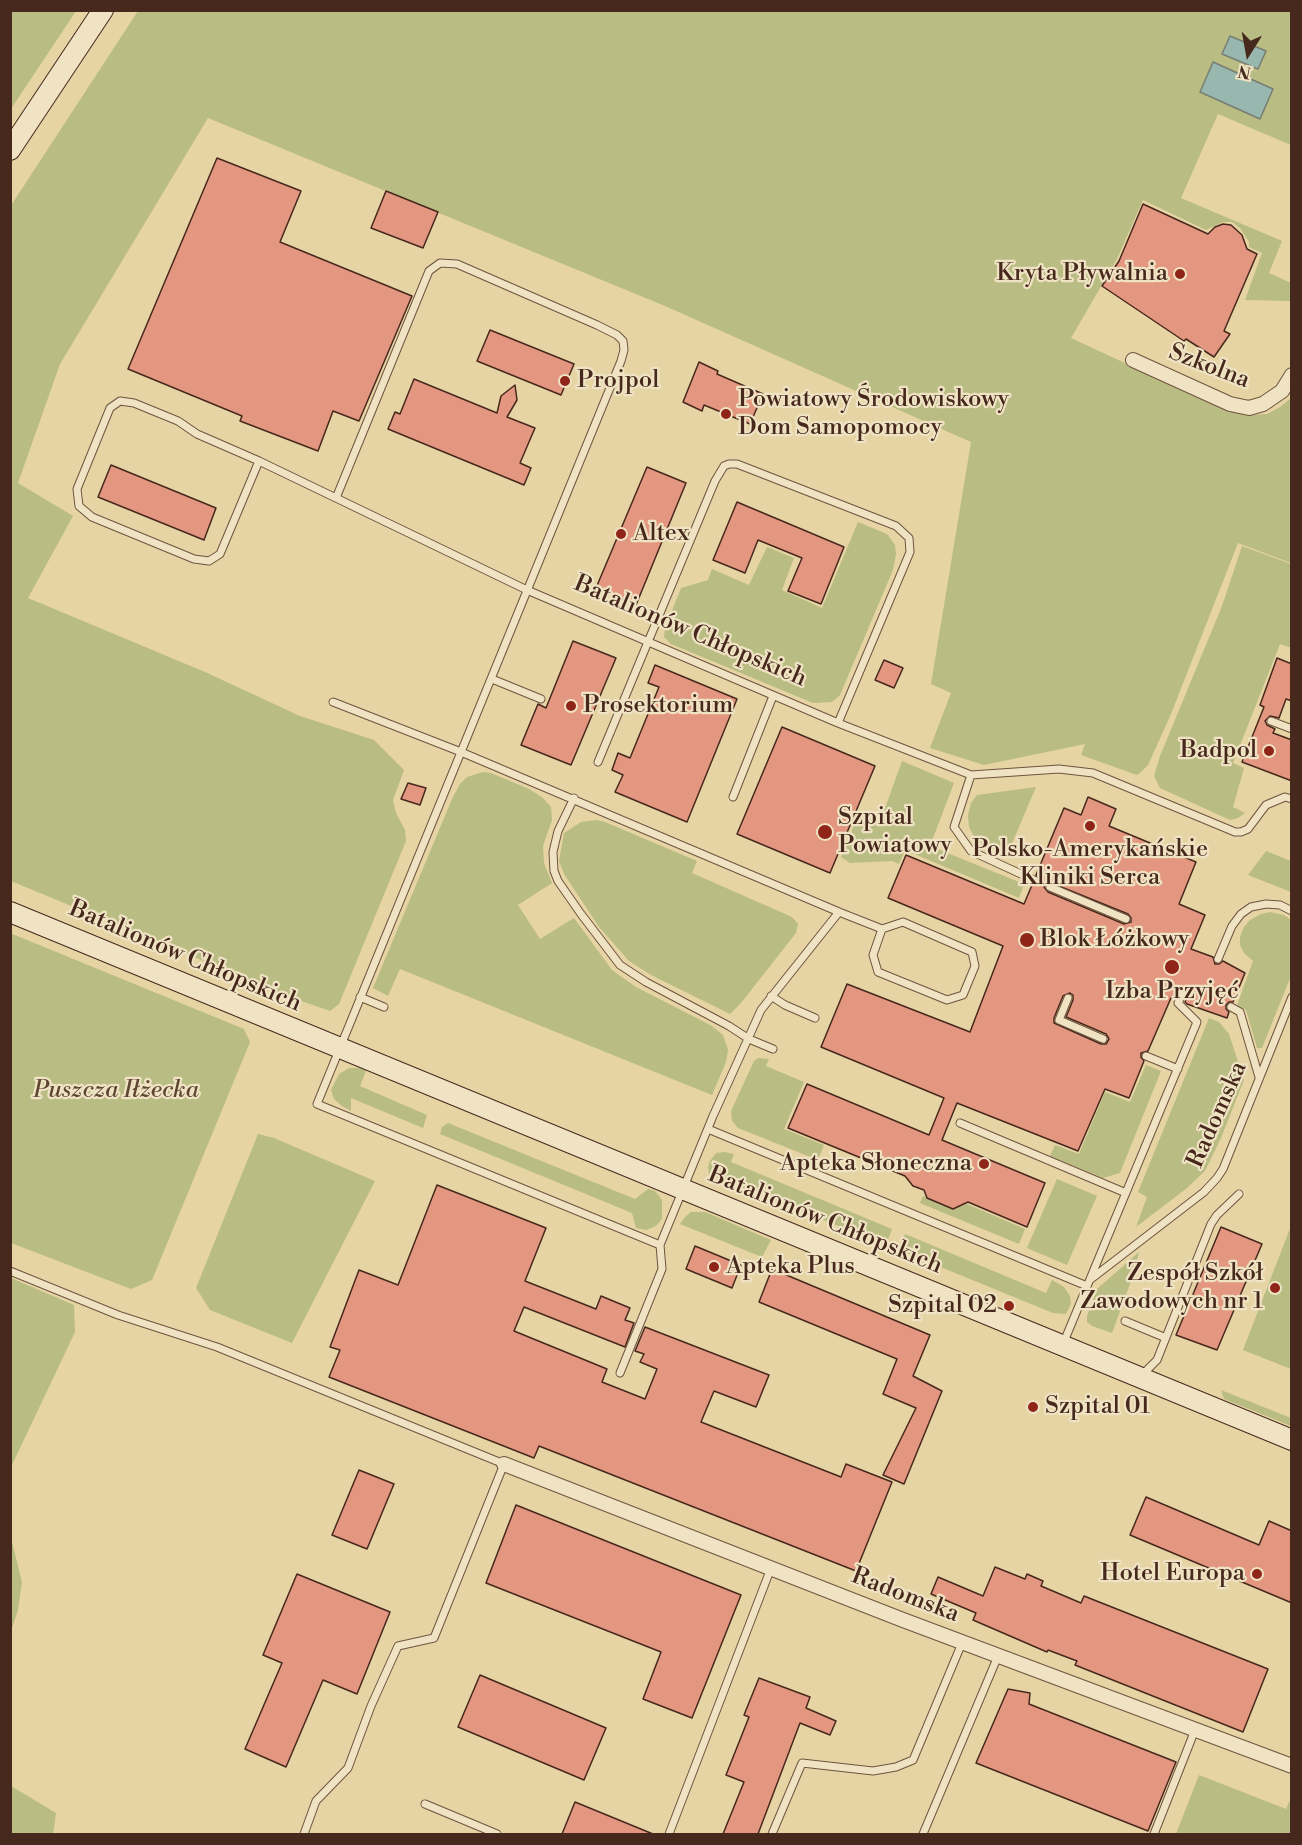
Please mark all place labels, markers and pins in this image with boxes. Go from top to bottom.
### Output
place label: Kryta Pływalnia [996,260,1168,288]
marker: Kryta Pływalnia [1173,267,1187,281]
place label: Projpol [577,367,659,395]
marker: Projpol [558,374,572,388]
place label: Powiatowy Środowiskowy Dom Samopomocy [738,386,1009,442]
marker: Powiatowy Środowiskowy Dom Samopomocy [719,407,733,421]
place label: Altex [633,520,689,548]
marker: Altex [614,527,628,541]
place label: Prosektorium [583,692,733,720]
marker: Prosektorium [564,699,578,713]
place label: Badpol [1180,737,1257,765]
marker: Badpol [1262,744,1276,758]
place label: Szpital Powiatowy [838,804,952,860]
marker: Polsko-Amerykańskie Kliniki Serca [1083,819,1097,833]
marker: Szpital Powiatowy [816,823,834,841]
place label: Polsko-Amerykańskie Kliniki Serca [972,836,1208,892]
place label: Blok Łóżkowy [1040,926,1189,954]
marker: Blok Łóżkowy [1018,931,1036,949]
marker: Izba Przyjęć [1163,958,1181,976]
place label: Izba Przyjęć [1105,978,1239,1006]
place label: Apteka Słoneczna [780,1150,972,1178]
marker: Apteka Słoneczna [977,1157,991,1171]
place label: Apteka Plus [726,1253,855,1281]
marker: Apteka Plus [707,1260,721,1274]
place label: Zespół Szkół Zawodowych nr 1 [1080,1260,1263,1316]
marker: Zespół Szkół Zawodowych nr 1 [1268,1281,1282,1295]
place label: Szpital 02 [888,1292,997,1320]
marker: Szpital 02 [1002,1299,1016,1313]
place label: Szpital 01 [1045,1393,1150,1421]
marker: Szpital 01 [1026,1400,1040,1414]
place label: Hotel Europa [1100,1560,1245,1588]
marker: Hotel Europa [1250,1567,1264,1581]

